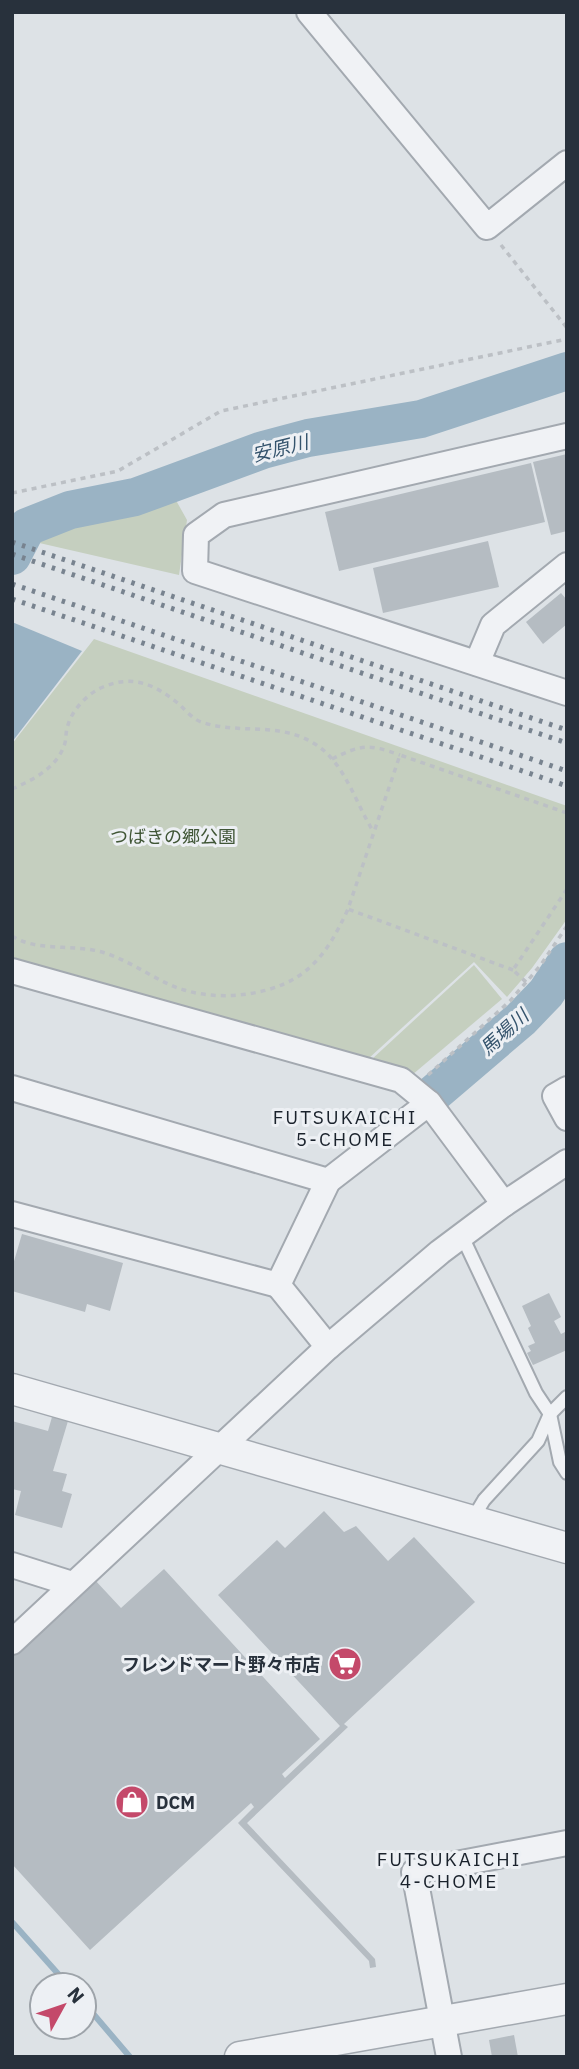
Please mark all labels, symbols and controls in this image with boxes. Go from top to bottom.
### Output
water label: 安原川 [249,429,312,467]
park label: つばきの郷公園 [110,825,236,848]
water label: 馬場川 [475,1003,535,1060]
district label: FUTSUKAICHI 5-CHOME [273,1105,417,1151]
supermarket icon: フレンドマート野々市店 [326,1645,364,1683]
place label: フレンドマート野々市店 [122,1653,320,1676]
shop icon: DCM [113,1783,151,1821]
place label: DCM [156,1791,195,1814]
district label: FUTSUKAICHI 4-CHOME [377,1847,521,1893]
north arrow [28,1971,98,2041]
text: N [62,1982,90,2008]

